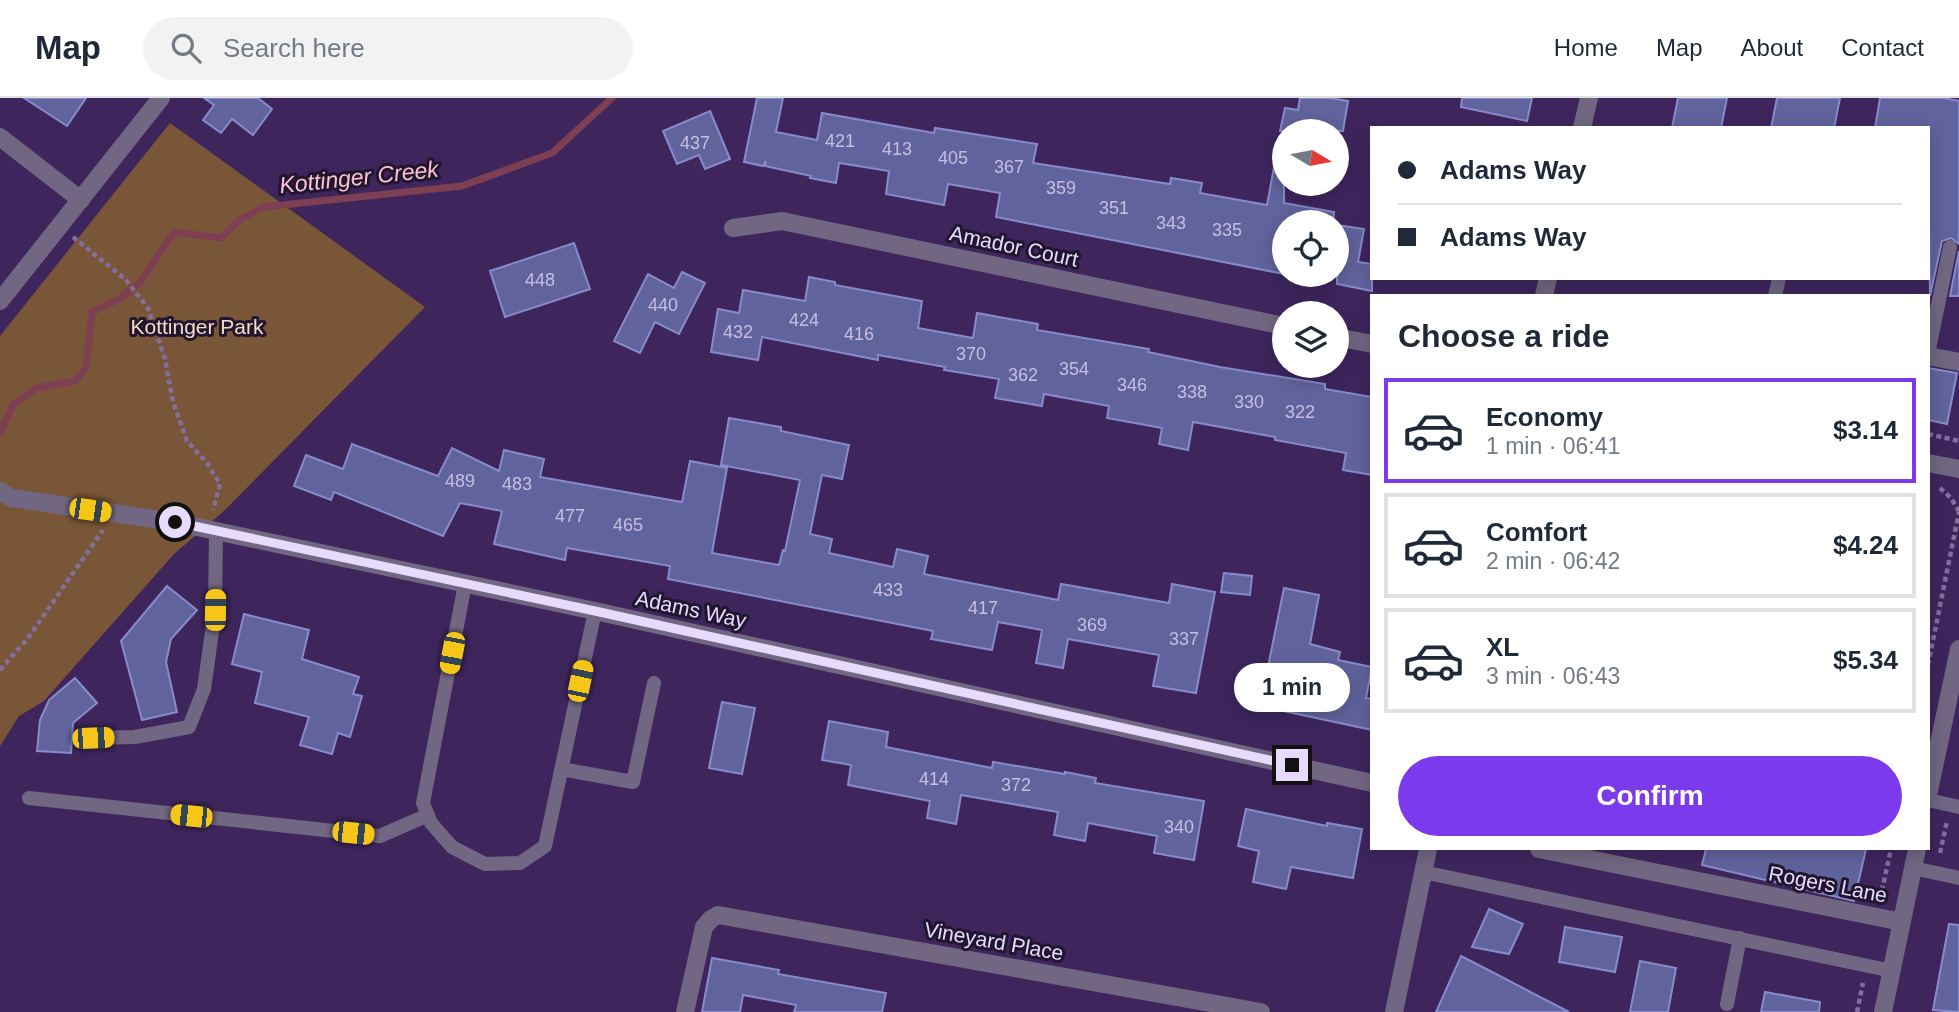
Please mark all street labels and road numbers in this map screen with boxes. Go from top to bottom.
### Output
street label: Amador Court [948,221,1080,271]
street label: Adams Way [634,586,749,632]
street label: Rogers Lane [1767,861,1889,907]
street label: Vineyard Place [923,917,1065,965]

